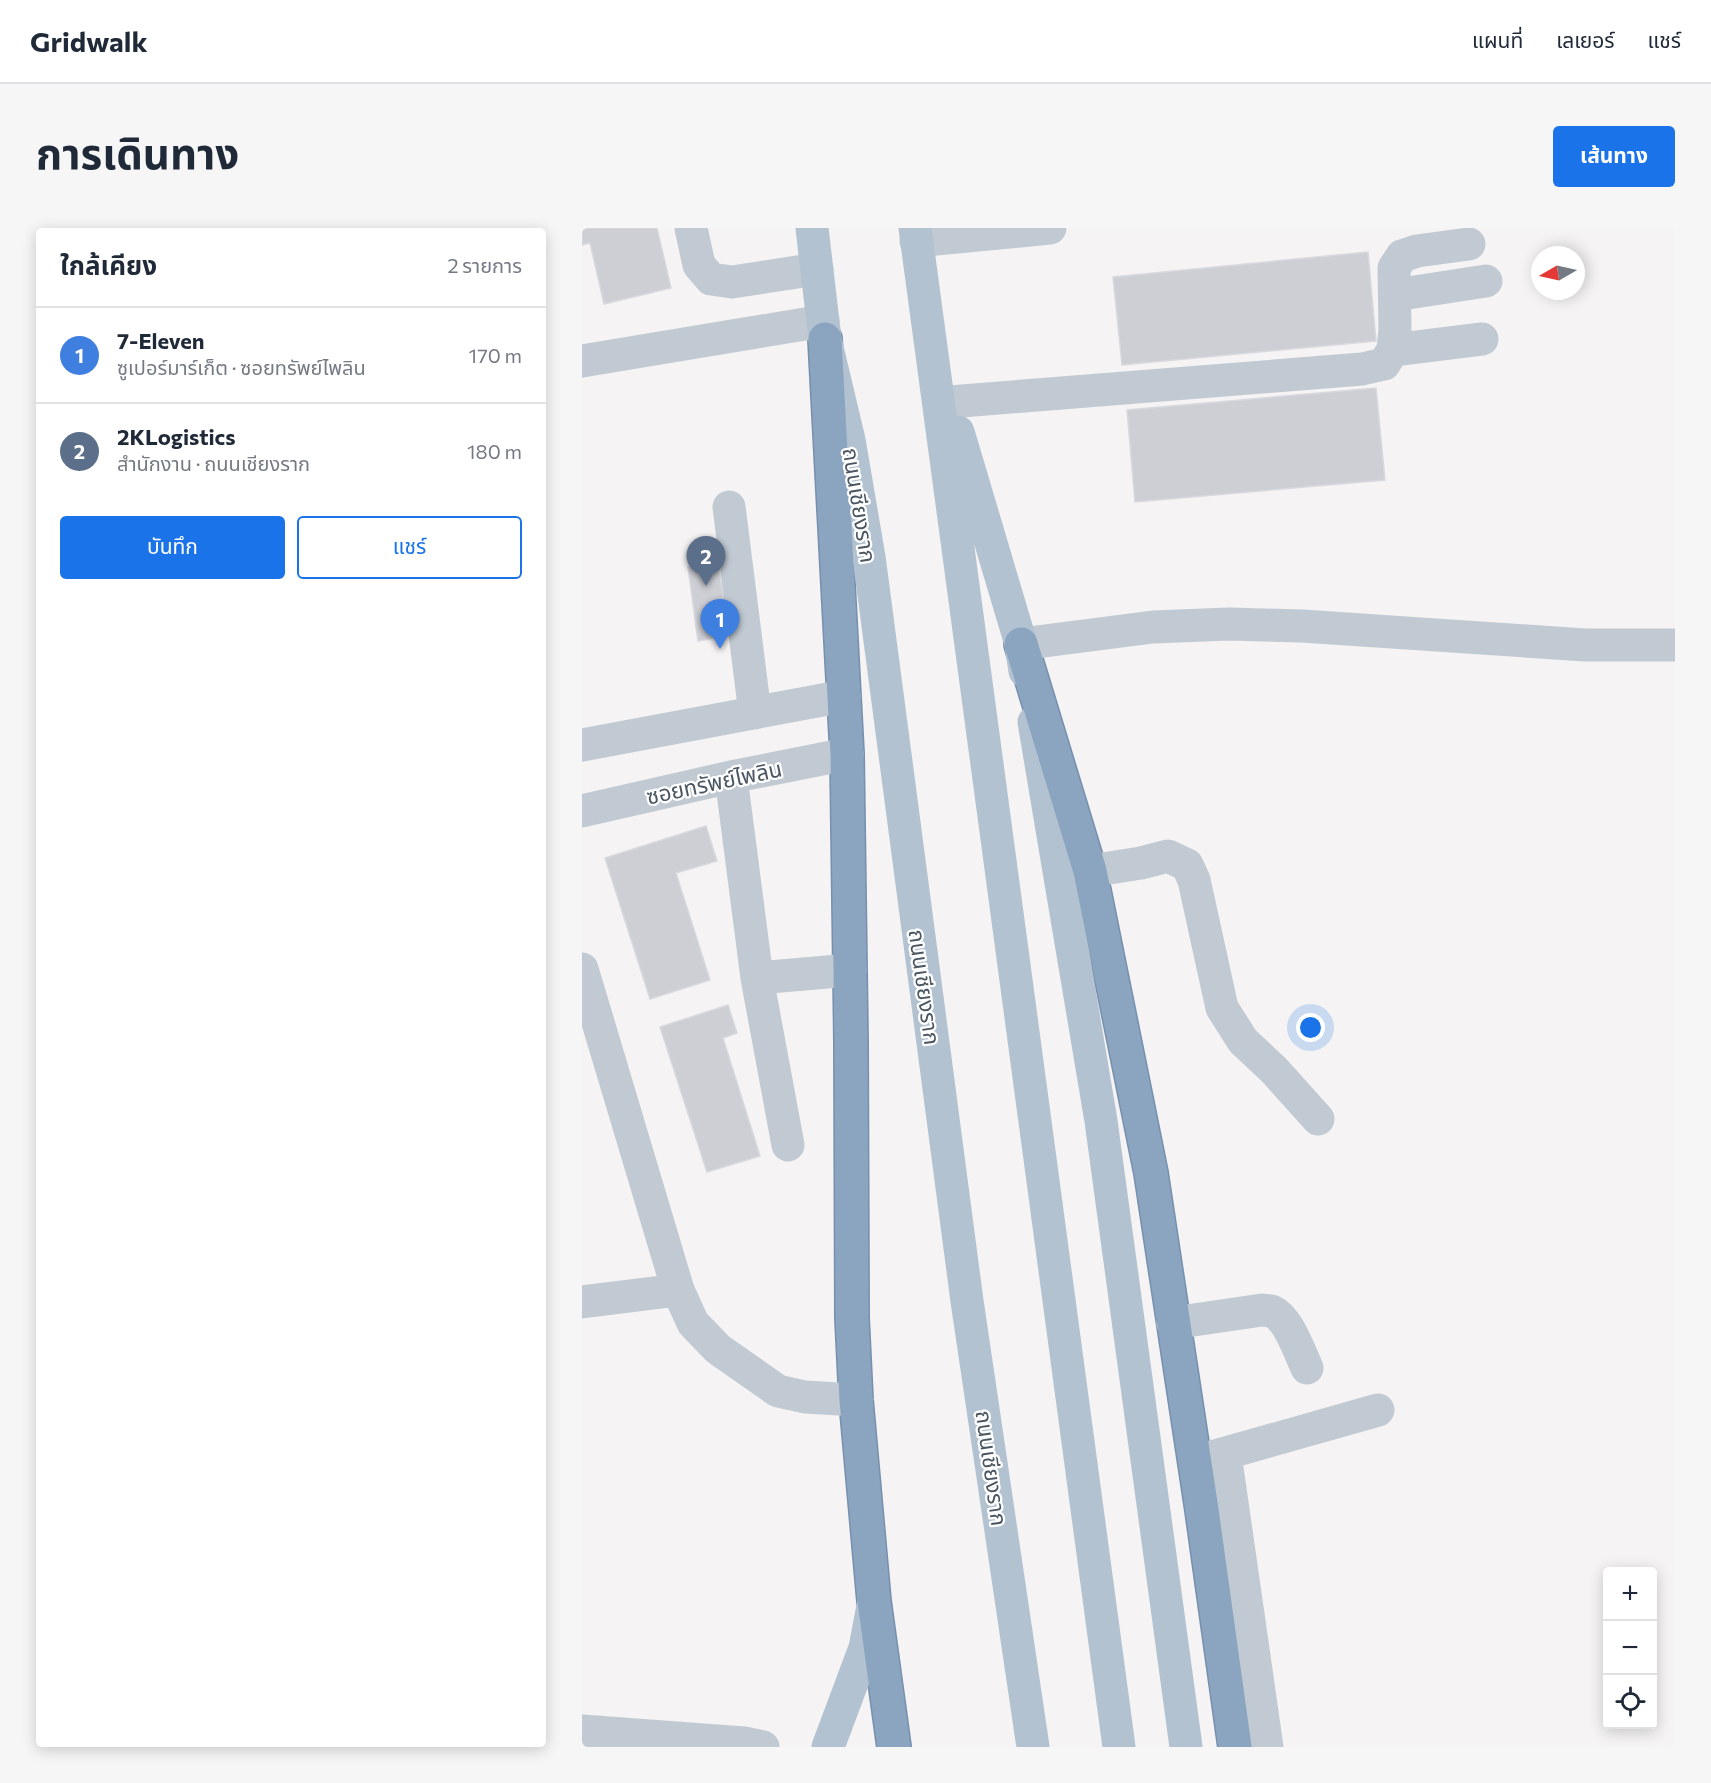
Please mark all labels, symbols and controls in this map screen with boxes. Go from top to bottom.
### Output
text: Gridwalk [30,24,148,58]
text: แผนที่ [1472,27,1523,52]
text: เลเยอร์ [1556,27,1615,52]
text: แชร์ [1648,27,1681,52]
text: การเดินทาง [36,126,239,178]
button: เส้นทาง [1553,126,1675,187]
north arrow [1531,246,1585,300]
text: ใกล้เคียง [60,249,157,280]
text: 2 รายการ [447,253,522,277]
text: 7-Eleven [117,327,205,354]
text: 1 [75,343,84,367]
text: 170 m [469,343,522,367]
text: ซูเปอร์มาร์เก็ต · ซอยทรัพย์ไพลิน [117,355,366,379]
text: 2KLogistics [117,423,235,450]
text: 2 [74,439,85,463]
text: 180 m [467,439,522,463]
street label: ถนนเชียงราก [838,445,882,565]
text: สำนักงาน · ถนนเชียงราก [117,451,310,475]
button: บันทึก [60,516,285,579]
button: แชร์ [297,516,522,579]
pin: 2 [686,536,726,586]
pin: 1 [700,600,740,649]
street label: ซอยทรัพย์ไพลิน [644,754,784,810]
street label: ถนนเชียงราก [904,928,946,1046]
your location [1296,1013,1325,1042]
street label: ถนนเชียงราก [971,1409,1013,1527]
map controls [1603,1567,1657,1729]
button: + [1603,1567,1657,1621]
button: − [1603,1621,1657,1675]
button: locate [1603,1675,1657,1729]

